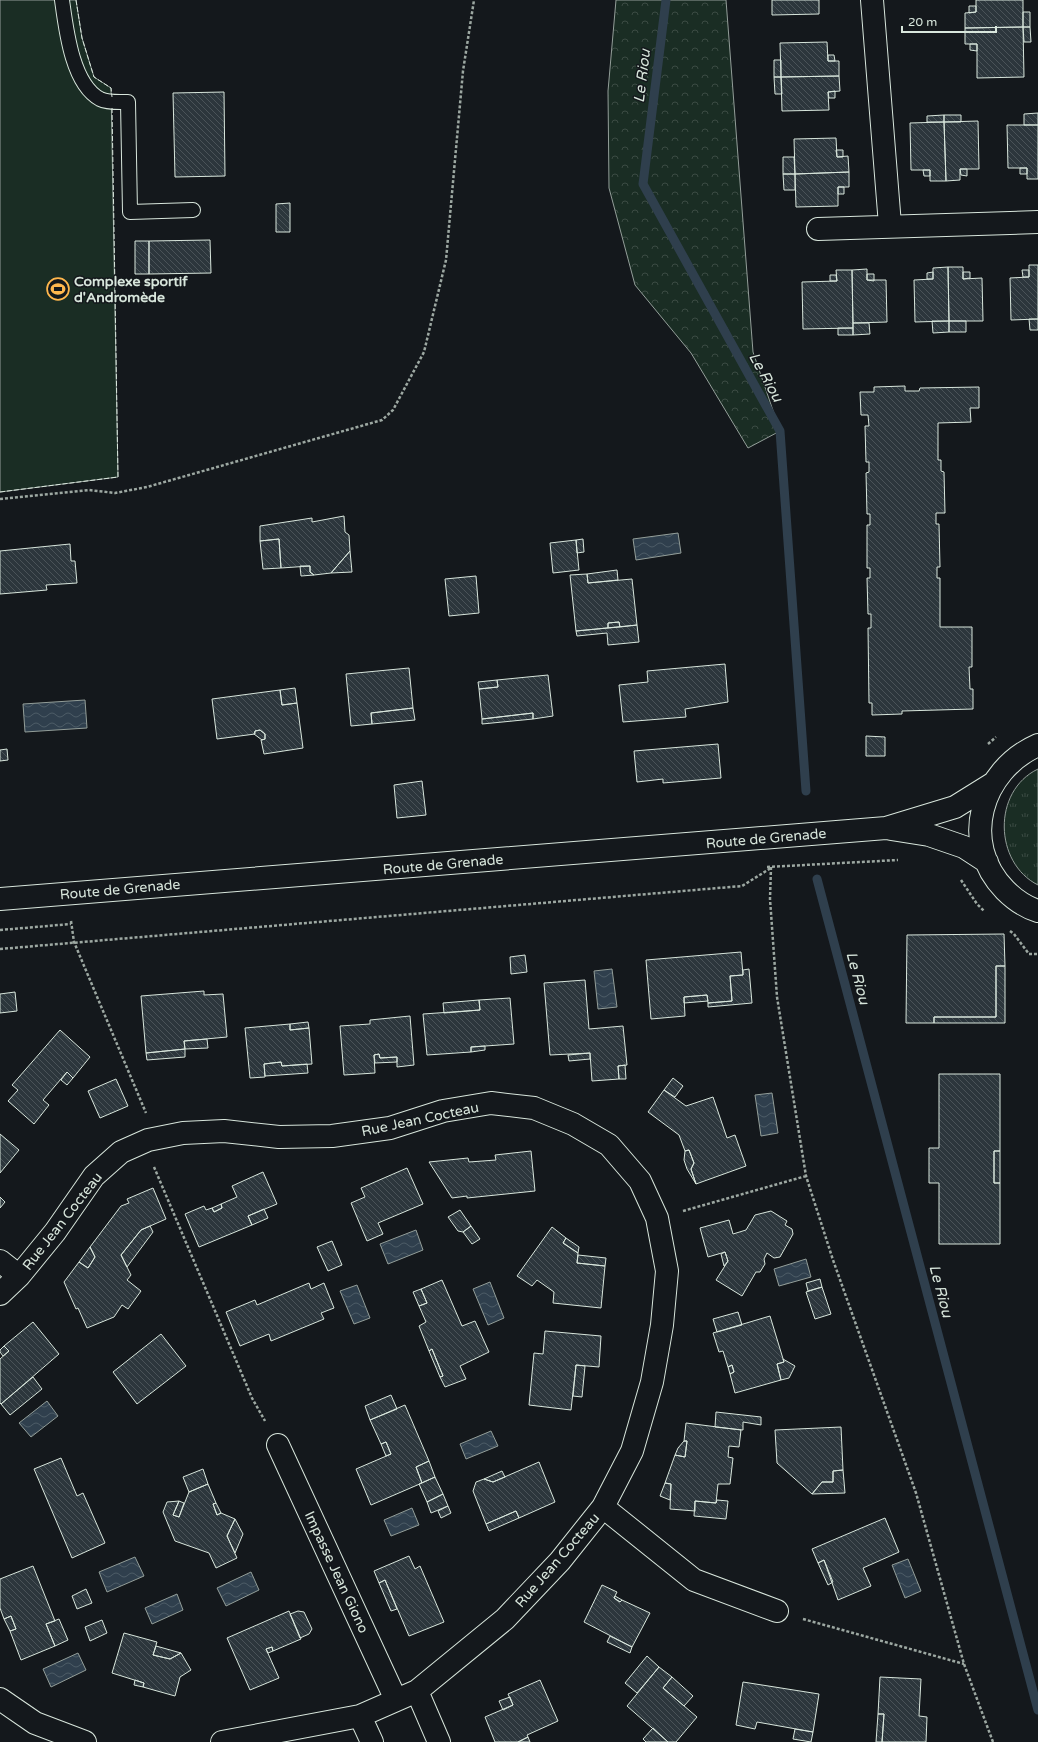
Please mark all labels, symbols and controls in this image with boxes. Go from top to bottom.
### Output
scale bar [902,8,996,34]
text: 20 m [908,15,937,29]
water label: Le Riou [630,47,654,104]
place label: Complexe sportif d'Andromède [74,273,188,306]
sports icon: Complexe sportif d'Andromède [45,276,71,302]
water label: Le Riou [745,349,787,406]
street label: Route de Grenade [705,825,827,852]
street label: Route de Grenade [382,851,504,878]
street label: Route de Grenade [59,876,181,903]
water label: Le Riou [842,950,874,1007]
street label: Rue Jean Cocteau [360,1099,480,1140]
street label: Rue Jean Cocteau [19,1169,106,1274]
water label: Le Riou [925,1263,957,1320]
street label: Impasse Jean Giono [301,1509,372,1636]
street label: Rue Jean Cocteau [512,1510,603,1611]

